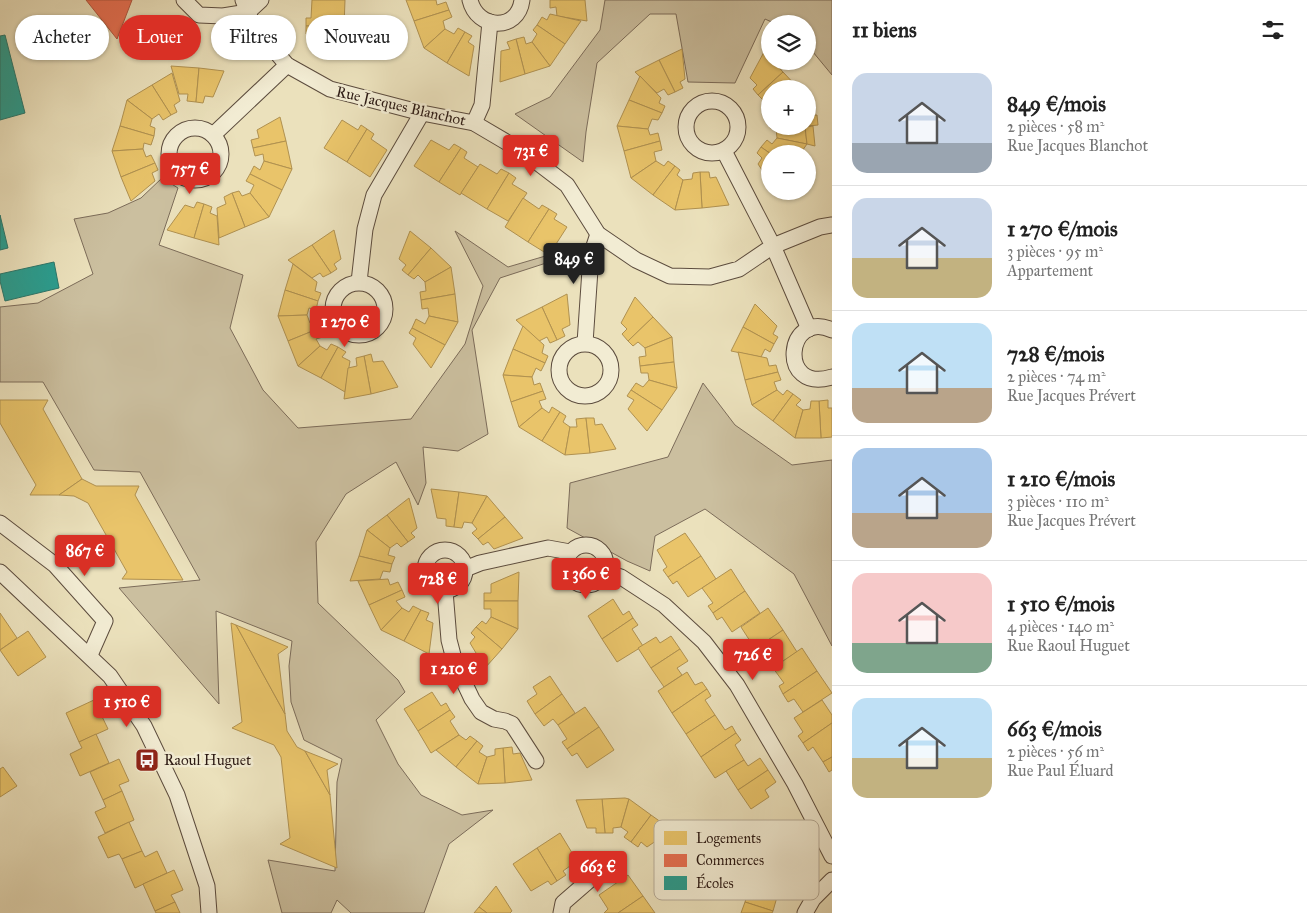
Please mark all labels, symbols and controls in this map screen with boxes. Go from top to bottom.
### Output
chip: Acheter [15,15,109,60]
chip: Louer [119,15,201,60]
chip: Filtres [211,15,296,60]
chip: Nouveau [306,15,408,60]
map controls [761,15,816,200]
button: layers [761,15,816,70]
icon: filters [1259,16,1287,44]
text: 11 biens [852,17,917,43]
button: + [761,80,816,135]
street label: Rue Jacques Blanchot [334,82,468,131]
text: 849 €/mois [1007,91,1106,117]
icon: home [892,93,952,153]
text: 2 pièces · 58 m² [1007,117,1104,136]
pin: 731 € [496,134,566,177]
text: Rue Jacques Blanchot [1007,136,1148,155]
text: 731 € [514,141,548,160]
button: − [761,145,816,200]
pin: 757 € [155,152,225,195]
text: 757 € [171,159,209,178]
text: 1 270 €/mois [1007,216,1118,242]
icon: home [892,218,952,278]
pin: 849 € [539,242,609,285]
text: 3 pièces · 95 m² [1007,242,1103,261]
text: 849 € [554,249,594,268]
text: Appartement [1007,261,1093,280]
pin: 1 270 € [299,306,391,348]
text: 1 270 € [321,312,369,331]
text: 728 €/mois [1007,341,1104,367]
icon: home [892,343,952,403]
text: 2 pièces · 74 m² [1007,367,1106,386]
text: Rue Jacques Prévert [1007,386,1136,405]
text: 1 210 €/mois [1007,466,1115,492]
icon: home [892,468,952,528]
text: 3 pièces · 110 m² [1007,492,1109,511]
text: Rue Jacques Prévert [1007,511,1136,530]
pin: 867 € [50,534,120,577]
text: 867 € [66,541,104,560]
pin: 1 360 € [540,558,632,600]
pin: 728 € [403,562,473,605]
text: 1 360 € [563,564,609,583]
text: 728 € [419,569,457,588]
text: 1 510 €/mois [1007,591,1115,617]
icon: home [892,593,952,653]
text: 4 pièces · 140 m² [1007,617,1114,636]
text: Rue Raoul Huguet [1007,636,1130,655]
pin: 726 € [718,638,788,681]
text: 726 € [734,645,772,664]
pin: 1 210 € [408,652,500,695]
text: 1 210 € [431,659,477,678]
pin: 1 510 € [81,686,173,728]
text: 1 510 € [104,692,150,711]
text: 663 €/mois [1007,716,1102,742]
icon: home [892,718,952,778]
text: 2 pièces · 56 m² [1007,742,1104,761]
bus stop icon: Raoul Huguet [134,747,160,773]
place label: Raoul Huguet [164,751,252,769]
text: Rue Paul Éluard [1007,761,1114,780]
legend [654,820,819,900]
text: Logements [696,830,761,847]
pin: 663 € [563,850,633,893]
text: Commerces [696,852,764,869]
text: 663 € [580,857,616,876]
text: Écoles [696,873,734,892]

